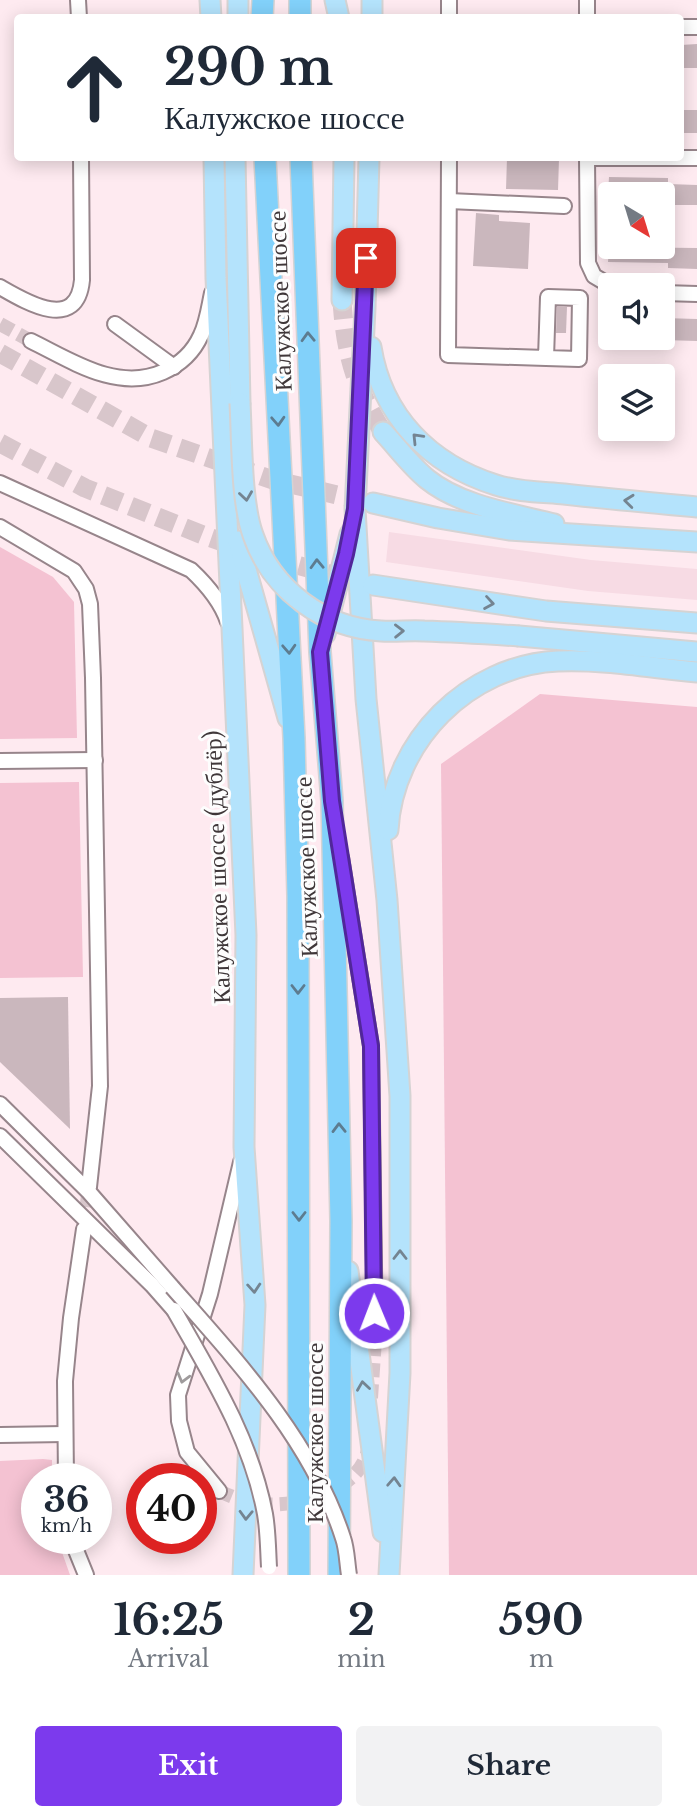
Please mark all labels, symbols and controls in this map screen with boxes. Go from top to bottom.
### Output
text: 290 m [164,37,333,98]
icon: ahead [49,42,140,133]
text: Калужское шоссе [164,98,405,138]
north arrow [598,182,676,259]
map controls [598,182,675,441]
street label: Калужское шоссе [262,210,298,392]
pin [336,228,396,288]
icon: arrive [347,239,385,277]
button: sound [598,273,675,350]
one-way arrow [300,331,315,342]
button: layers [598,364,675,441]
one-way arrow [271,416,286,427]
one-way arrow [412,433,425,446]
one-way arrow [239,490,254,502]
one-way arrow [623,493,635,508]
one-way arrow [309,558,324,569]
one-way arrow [483,595,495,610]
one-way arrow [394,623,405,639]
one-way arrow [282,643,297,654]
street label: Калужское шоссе (дублёр) [198,730,236,1004]
street label: Калужское шоссе [288,776,324,958]
one-way arrow [290,984,306,995]
one-way arrow [331,1122,347,1133]
one-way arrow [291,1212,307,1222]
one-way arrow [392,1249,408,1260]
position arrow [337,1276,411,1350]
one-way arrow [246,1283,261,1294]
street label: Калужское шоссе [300,1343,329,1523]
one-way arrow [177,1372,191,1384]
one-way arrow [356,1380,371,1392]
speed limit sign: 40 [126,1463,217,1554]
one-way arrow [386,1477,401,1488]
text: 36 [44,1478,89,1521]
one-way arrow [238,1510,253,1521]
text: km/h [41,1515,92,1537]
text: 16:25 [113,1594,224,1646]
text: 2 [348,1594,375,1646]
text: 590 [499,1594,584,1646]
text: Arrival [128,1645,209,1673]
text: min [337,1645,386,1673]
text: m [529,1645,554,1673]
button: Exit [35,1726,342,1806]
button: Share [356,1726,662,1806]

